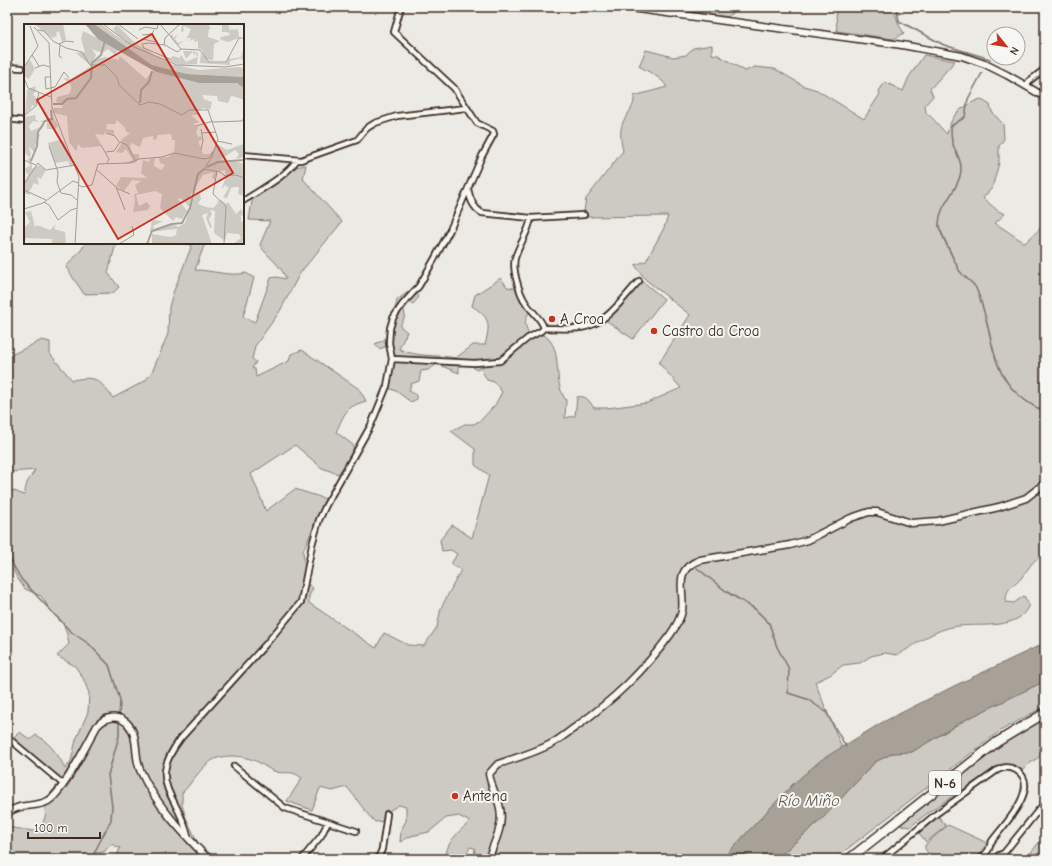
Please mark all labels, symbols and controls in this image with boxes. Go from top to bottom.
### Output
inset map [24,24,244,244]
north arrow [986,26,1026,66]
text: N [1007,44,1022,57]
place label: A Croa [560,310,604,328]
marker: A Croa [547,314,557,324]
place label: Castro da Croa [662,322,759,340]
marker: Castro da Croa [649,326,659,336]
road number: N-6 [929,771,961,795]
place label: Antena [463,787,507,805]
marker: Antena [450,791,460,801]
water label: Río Miño [778,792,840,810]
scale bar [28,814,100,840]
text: 100 m [34,821,67,835]

